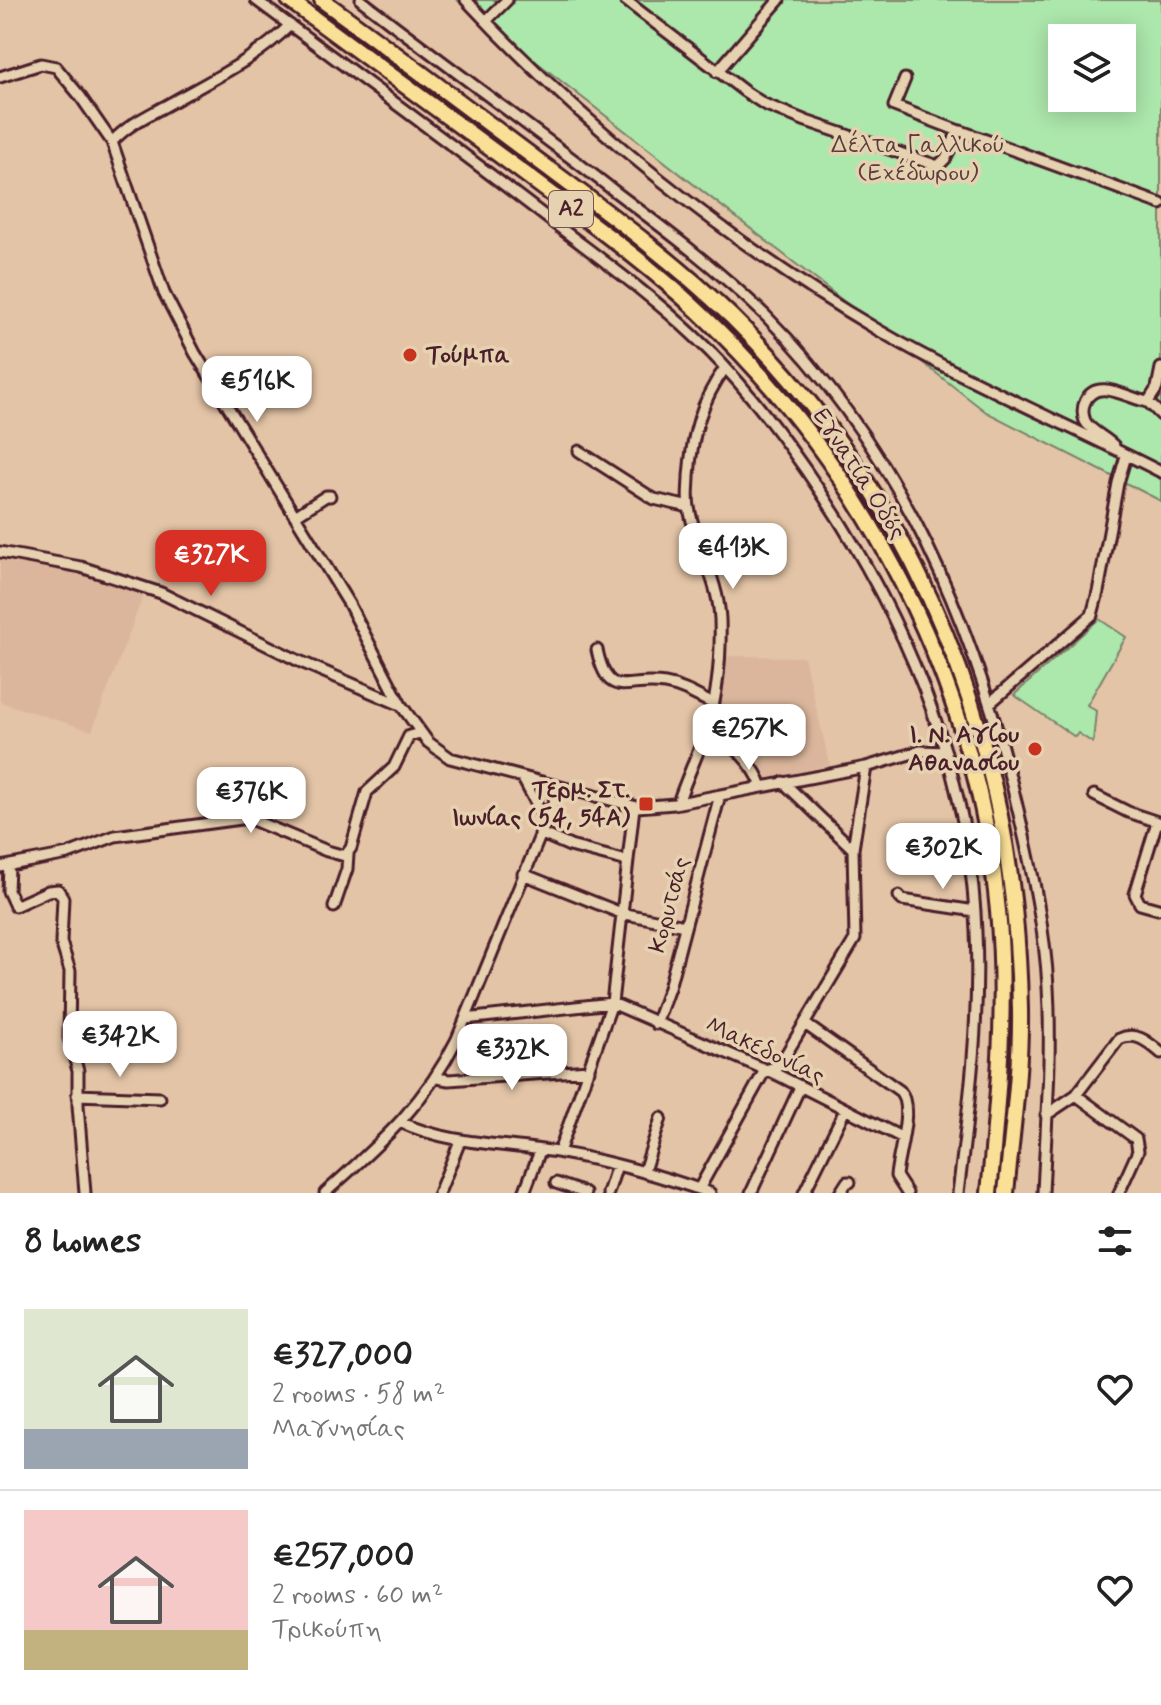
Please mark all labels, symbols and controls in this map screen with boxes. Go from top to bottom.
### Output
map controls [1048,24,1136,112]
button: layers [1048,24,1136,112]
park label: Δέλτα Γαλλικού (Εχέδωρου) [831,129,1005,189]
road number: Α2 [549,191,593,227]
place label: Τούμπα [425,340,510,371]
marker: Τούμπα [401,346,419,364]
pin: €516K [201,356,313,424]
text: €516K [220,365,294,399]
street label: Εγνατία Οδός [805,403,913,545]
pin: €413K [677,523,789,591]
pin: €327K [155,530,267,598]
text: €413K [697,532,769,566]
text: €327K [173,539,249,573]
pin: €257K [693,704,805,772]
text: €257K [711,713,787,747]
place label: Ι. Ν. Αγίου Αθανασίου [908,720,1019,779]
marker: Ι. Ν. Αγίου Αθανασίου [1026,740,1044,758]
pin: €376K [195,767,307,835]
place label: Τερμ. Στ. Ιωνίας (54, 54Α) [452,775,630,834]
text: €376K [215,776,287,810]
marker: Τερμ. Στ. Ιωνίας (54, 54Α) [637,795,655,813]
pin: €302K [887,823,999,891]
text: €302K [904,832,982,866]
street label: Κορυτσάς [642,854,698,956]
street label: Μακεδονίας [700,1010,830,1092]
pin: €342K [64,1011,176,1079]
text: €342K [81,1020,159,1054]
pin: €332K [456,1024,568,1092]
text: €332K [475,1033,549,1067]
text: 8 homes [24,1219,141,1264]
icon: filters [1093,1219,1137,1263]
text: €327,000 [272,1333,413,1378]
icon: home [88,1341,184,1437]
icon: heart [1093,1367,1137,1411]
text: 2 rooms · 58 m² [272,1378,445,1412]
text: Μαγνησίας [272,1412,405,1446]
text: €257,000 [272,1534,414,1579]
icon: home [88,1542,184,1638]
icon: heart [1093,1568,1137,1612]
text: 2 rooms · 60 m² [272,1579,443,1613]
text: Τρικούπη [272,1613,382,1647]

